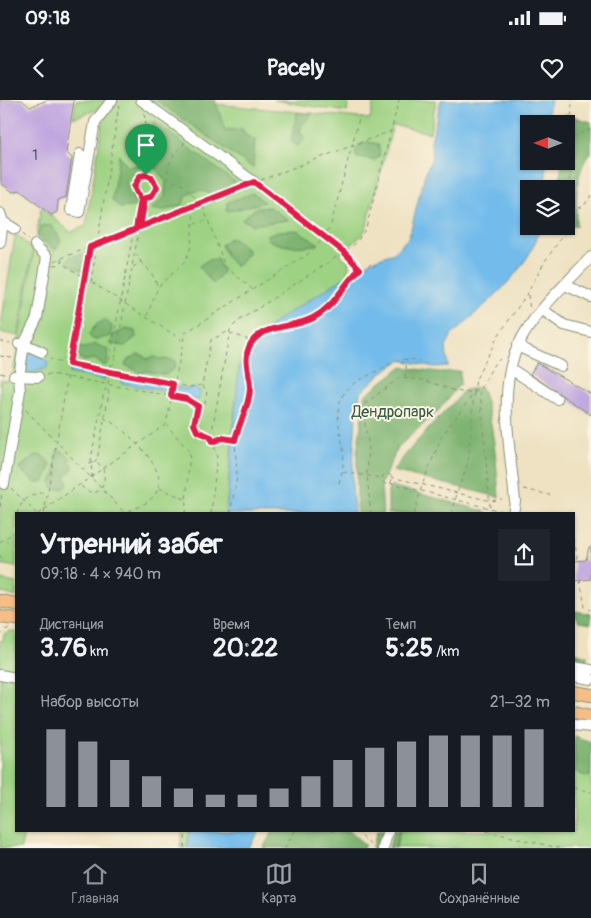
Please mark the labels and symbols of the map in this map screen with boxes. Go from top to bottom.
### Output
north arrow [520,115,575,170]
pin [125,124,167,175]
house number: 1 [32,147,38,164]
park label: Дендропарк [351,402,434,422]

